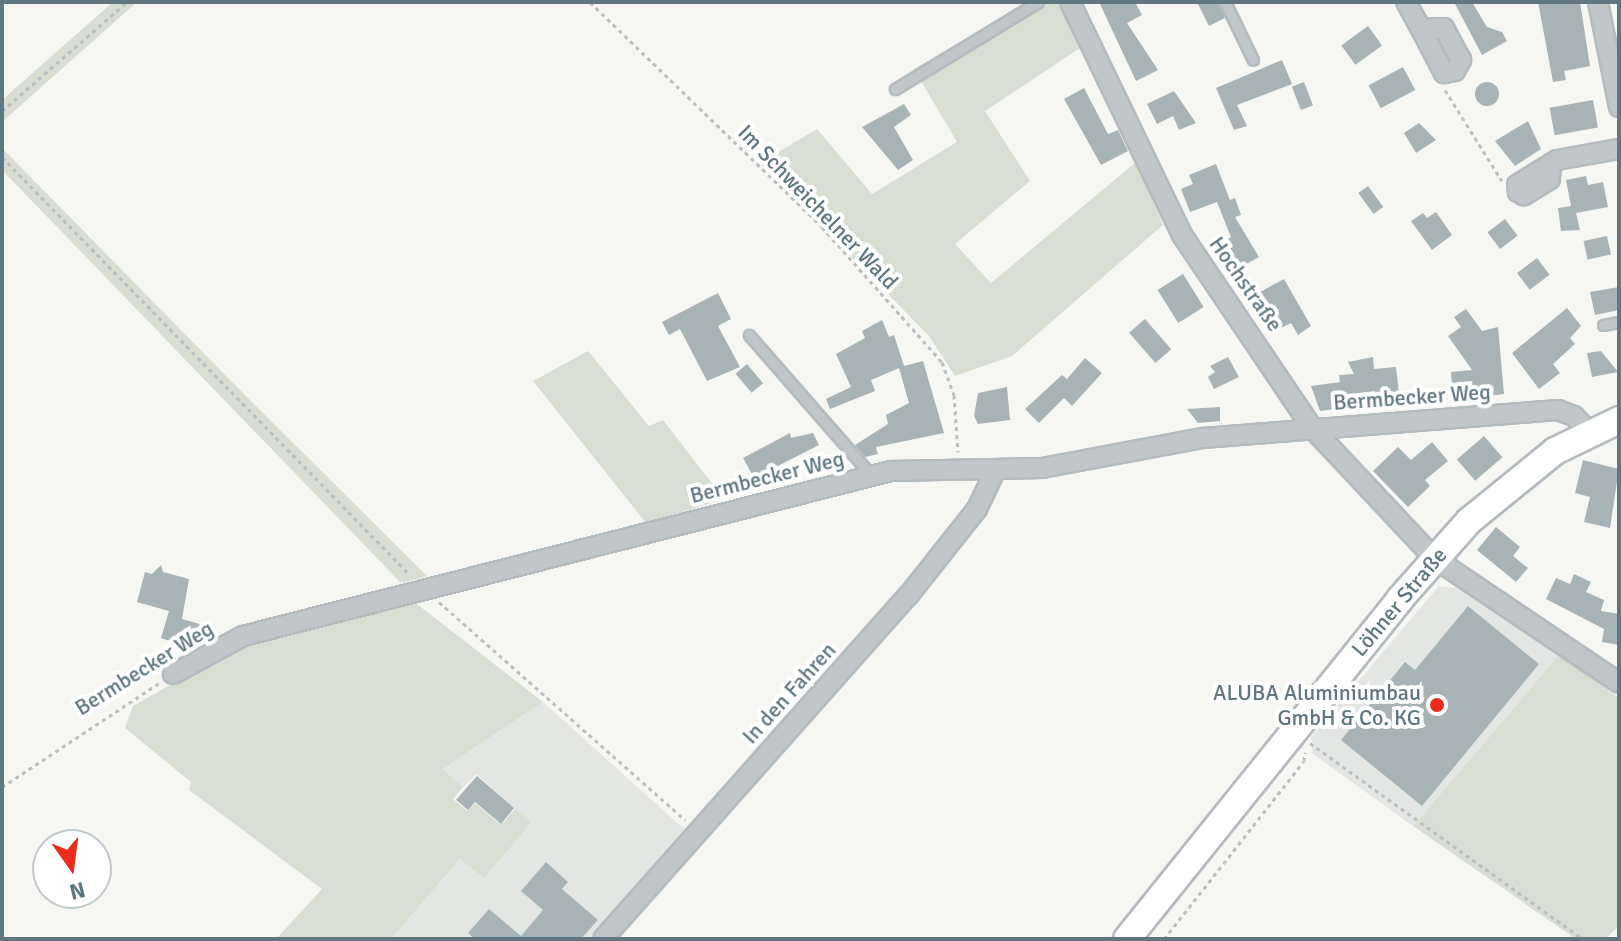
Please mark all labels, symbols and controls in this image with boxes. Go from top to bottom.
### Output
street label: Im Schweichelner Wald [733,119,903,295]
street label: Hochstraße [1204,231,1288,337]
street label: Bermbecker Weg [1332,378,1492,416]
street label: Bermbecker Weg [687,445,847,509]
street label: Löhner Straße [1346,542,1452,662]
street label: Bermbecker Weg [70,615,218,721]
street label: In den Fahren [737,637,841,749]
place label: ALUBA Aluminiumbau GmbH & Co. KG [1213,679,1421,730]
marker: ALUBA Aluminiumbau GmbH & Co. KG [1428,696,1446,714]
north arrow [32,829,112,909]
text: N [67,876,88,906]

